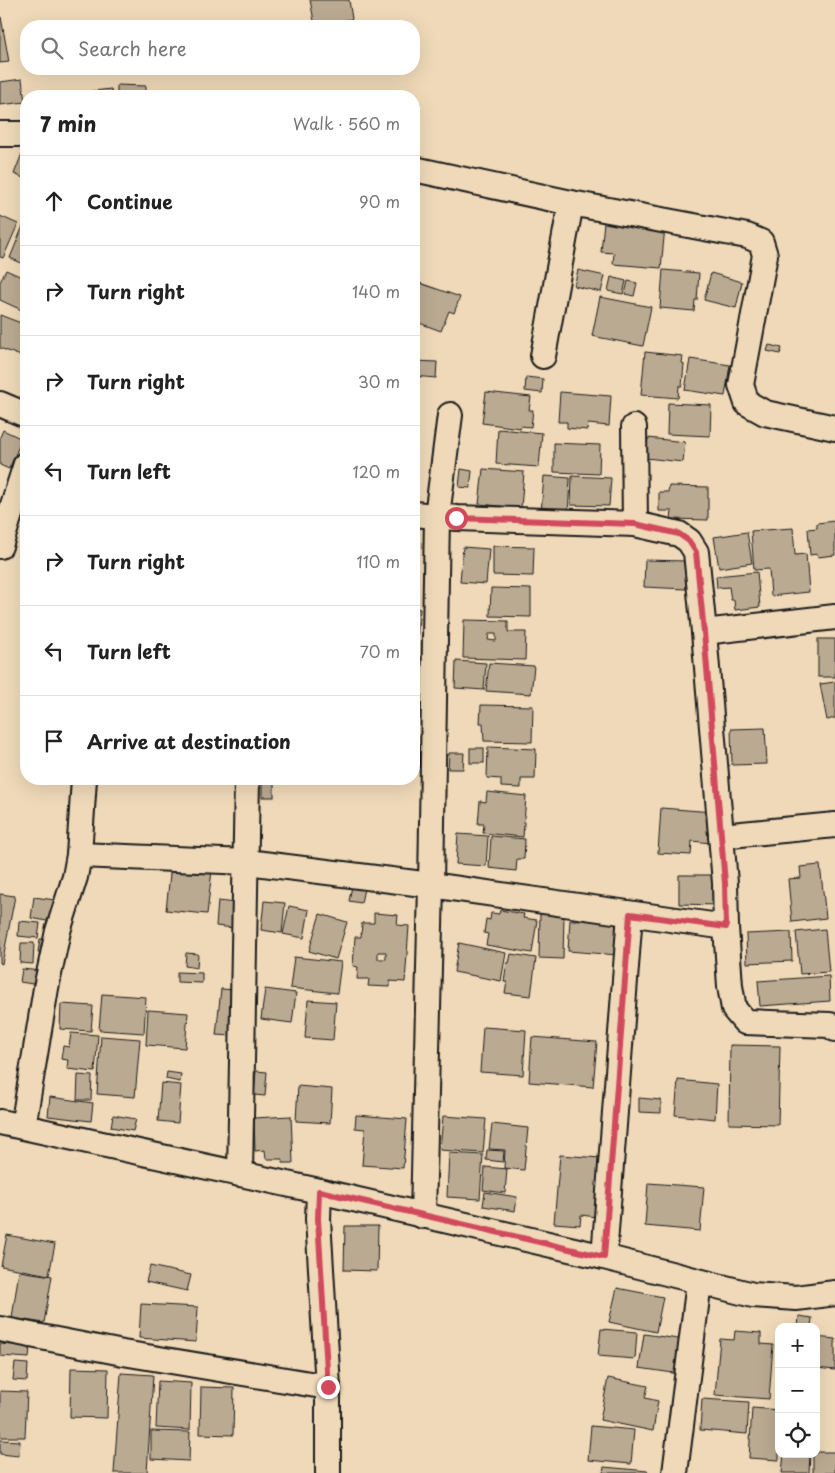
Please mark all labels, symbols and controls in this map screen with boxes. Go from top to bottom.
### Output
search box [20,20,420,75]
icon: search [38,34,66,62]
text: Search here [78,34,187,62]
text: 7 min [40,107,96,139]
text: Walk · 560 m [293,111,400,135]
icon: ahead [40,187,68,215]
text: Continue [87,187,173,215]
text: 90 m [359,189,400,213]
icon: right [40,277,68,305]
text: Turn right [87,277,185,305]
text: 140 m [352,279,400,303]
icon: right [40,367,68,395]
text: Turn right [87,367,185,395]
text: 30 m [358,369,400,393]
icon: left [40,457,68,485]
text: Turn left [87,457,171,485]
text: 120 m [353,459,400,483]
route start [445,507,468,530]
icon: right [40,547,68,575]
text: Turn right [87,547,185,575]
text: 110 m [357,549,400,573]
icon: left [40,637,68,665]
text: Turn left [87,637,171,665]
text: 70 m [360,639,400,663]
icon: arrive [40,727,68,755]
text: Arrive at destination [87,727,291,755]
map controls [775,1323,820,1458]
button: + [775,1323,820,1368]
button: − [775,1368,820,1413]
route end [317,1376,340,1399]
button: locate [775,1413,820,1458]

